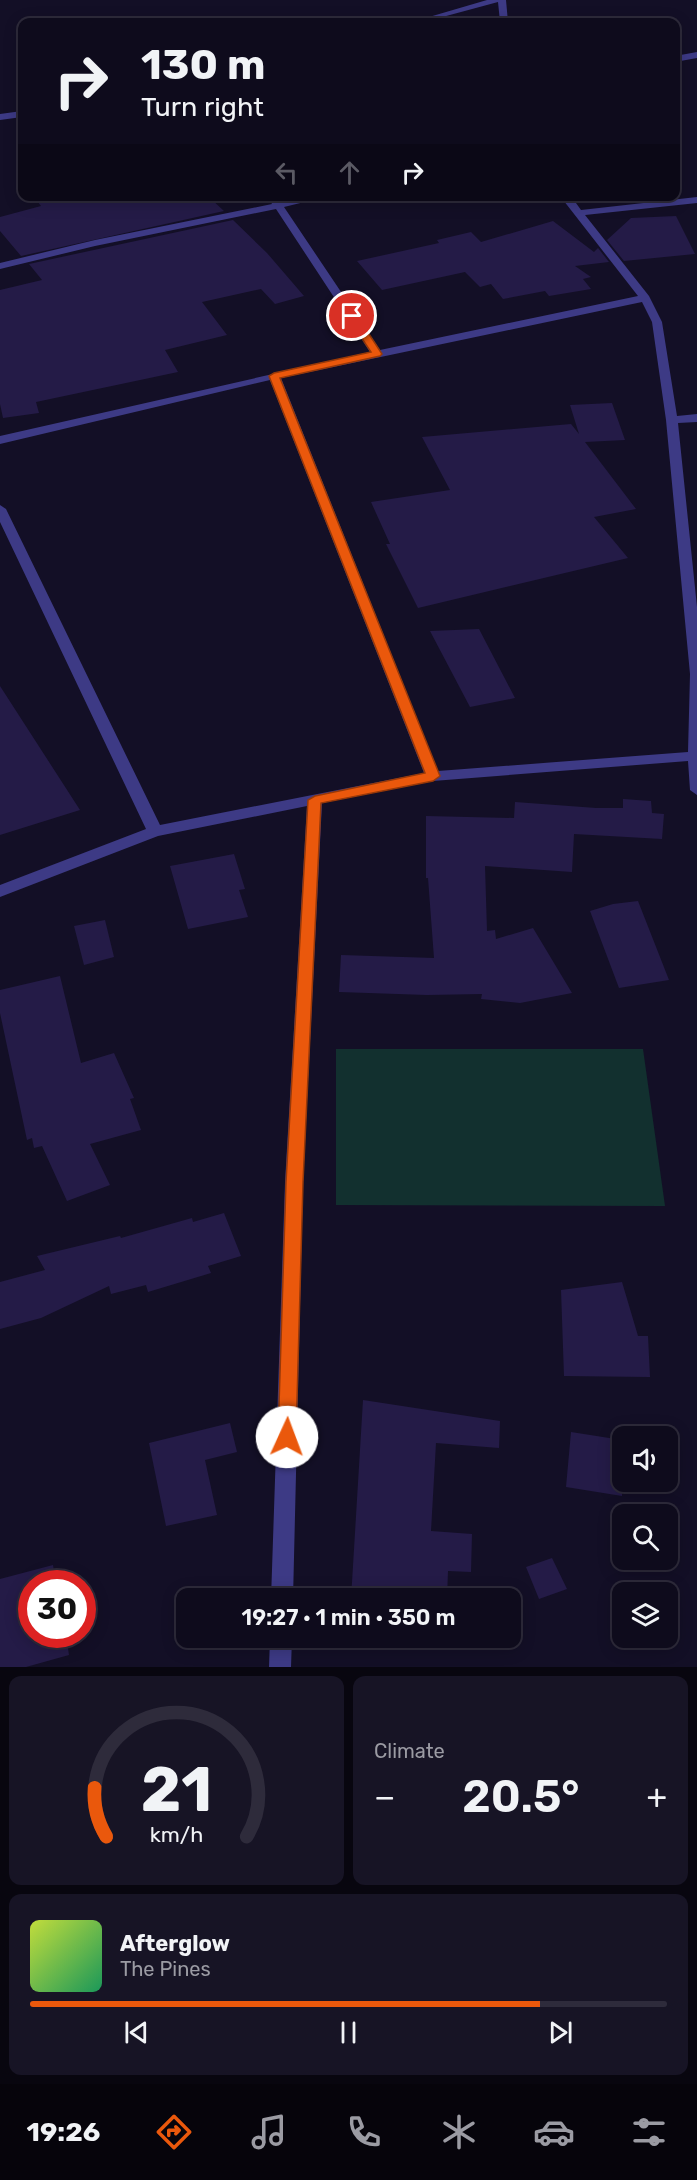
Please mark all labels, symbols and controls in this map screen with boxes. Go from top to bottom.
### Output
text: 130 m [141,40,266,90]
icon: right [42,42,120,120]
text: Turn right [141,91,264,123]
icon: left [270,156,303,189]
icon: ahead [333,156,366,189]
icon: right [396,156,429,189]
pin [326,290,377,341]
icon: arrive [335,299,368,332]
position arrow [255,1405,319,1469]
map controls [612,1426,678,1648]
button: sound [612,1426,678,1492]
button: search [612,1504,678,1570]
speed limit sign: 30 [18,1570,96,1648]
button: layers [612,1582,678,1648]
text: 19:27 · 1 min · 350 m [242,1604,455,1631]
text: Climate [374,1739,445,1763]
text: 21 [141,1753,212,1827]
text: 20.5° [462,1770,580,1823]
text: − [374,1777,395,1816]
text: + [646,1777,667,1816]
text: km/h [150,1823,203,1848]
text: Afterglow [120,1930,230,1957]
text: The Pines [120,1957,211,1981]
icon: previous [120,2016,153,2049]
icon: pause [332,2016,365,2049]
icon: next [544,2016,577,2049]
icon: directions [153,2111,195,2153]
icon: music [248,2111,290,2153]
icon: phone [343,2111,385,2153]
icon: climate [438,2111,480,2153]
icon: car [533,2111,575,2153]
icon: filters [628,2111,670,2153]
text: 19:26 [27,2116,100,2148]

